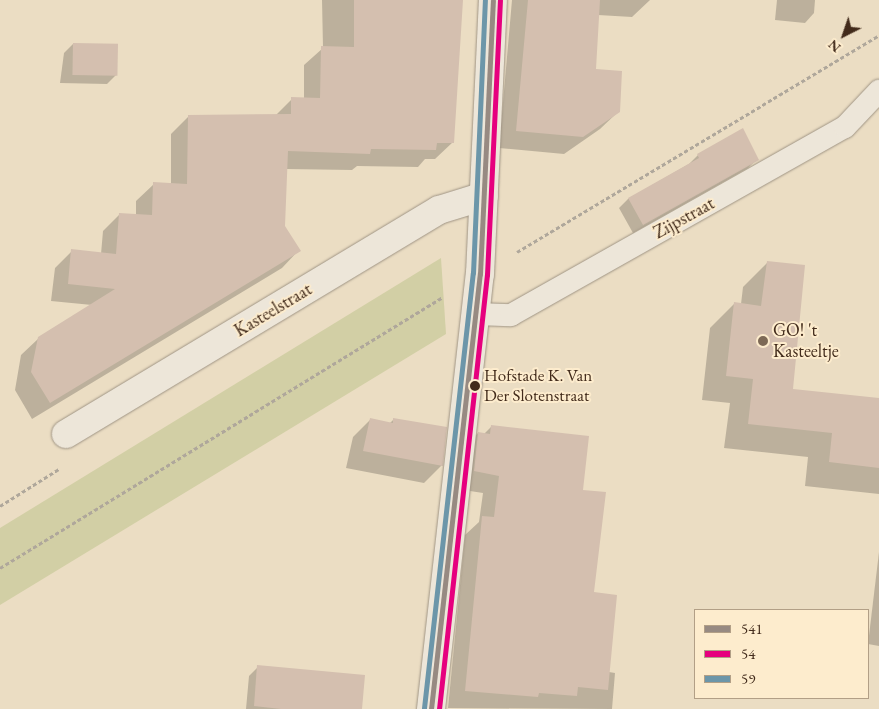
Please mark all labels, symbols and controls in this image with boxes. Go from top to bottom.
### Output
north arrow [819,10,869,60]
text: N [824,36,844,57]
street label: Zijpstraat [650,193,718,243]
street label: Kasteelstraat [230,278,316,342]
place label: GO! 't Kasteeltje [773,320,839,362]
marker: GO! 't Kasteeltje [757,335,769,347]
place label: Hofstade K. Van Der Slotenstraat [484,366,592,406]
marker: Hofstade K. Van Der Slotenstraat [470,381,480,391]
legend [694,609,869,699]
text: 541 [741,619,763,638]
text: 54 [741,644,755,663]
text: 59 [741,669,755,688]

